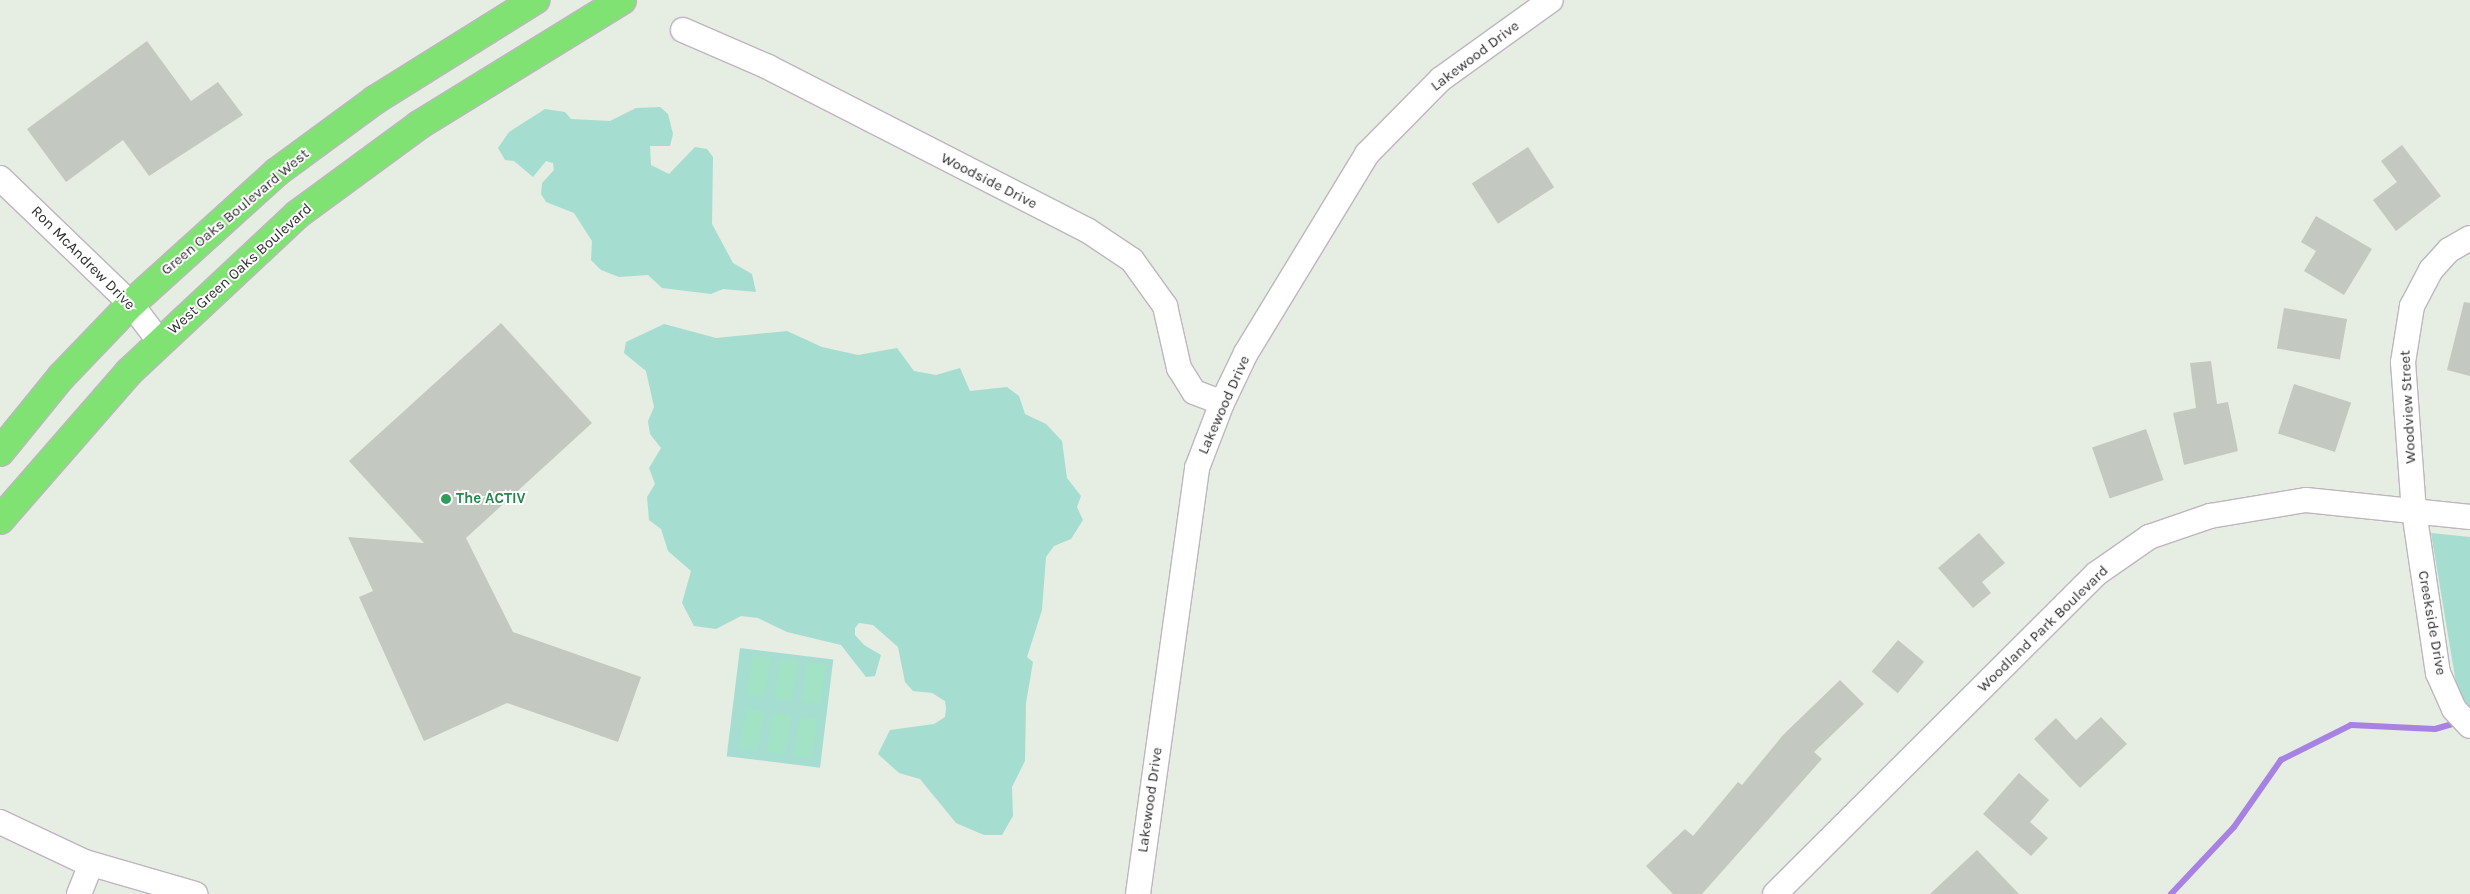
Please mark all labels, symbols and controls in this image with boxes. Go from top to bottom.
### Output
street label: Lakewood Drive [1427,17,1523,95]
street label: Green Oaks Boulevard West [157,145,313,279]
street label: Woodside Drive [938,149,1040,213]
street label: West Green Oaks Boulevard [164,200,316,338]
street label: Ron McAndrew Drive [27,202,139,314]
street label: Woodview Street [2396,350,2420,464]
street label: Lakewood Drive [1194,353,1254,457]
place label: The ACTIV [456,490,526,508]
marker: The ACTIV [440,493,452,505]
street label: Woodland Park Boulevard [1974,562,2112,696]
street label: Creekside Drive [2414,569,2450,677]
street label: Lakewood Drive [1134,746,1166,854]

